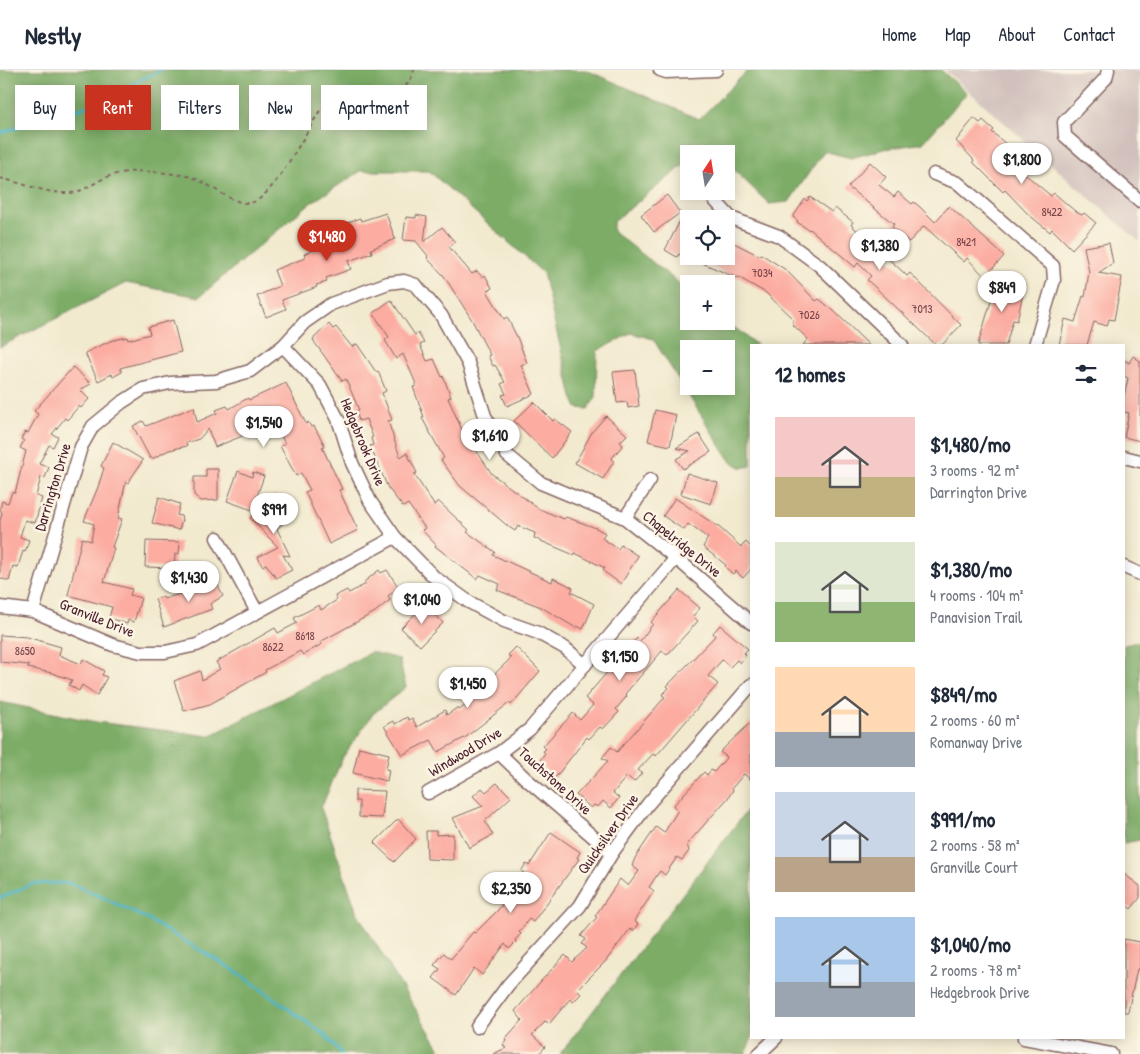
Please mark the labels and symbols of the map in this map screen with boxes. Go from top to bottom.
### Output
pin: $1,800 [981,142,1063,185]
north arrow [680,145,735,200]
house number: 8422 [1042,203,1063,220]
pin: $1,480 [286,220,368,262]
pin: $1,380 [839,228,921,271]
house number: 8421 [956,233,976,250]
house number: 7034 [751,264,773,281]
pin: $849 [972,270,1032,313]
house number: 7013 [911,300,933,317]
house number: 7026 [798,306,820,323]
street label: Hedgebrook Drive [336,395,391,489]
pin: $1,540 [223,406,305,448]
pin: $1,610 [449,418,531,461]
street label: Darrington Drive [29,440,76,533]
pin: $991 [244,492,304,535]
street label: Chapelridge Drive [638,505,726,582]
pin: $1,430 [148,560,230,603]
pin: $1,040 [381,582,463,625]
street label: Granville Drive [57,593,138,642]
house number: 8618 [295,627,315,644]
house number: 8622 [262,638,284,655]
pin: $1,150 [579,640,661,682]
house number: 8650 [15,642,35,659]
pin: $1,450 [427,666,509,709]
street label: Windwood Drive [424,721,505,782]
street label: Touchstone Drive [514,742,597,819]
street label: Quicksilver Drive [572,789,643,878]
pin: $2,350 [470,872,552,914]

